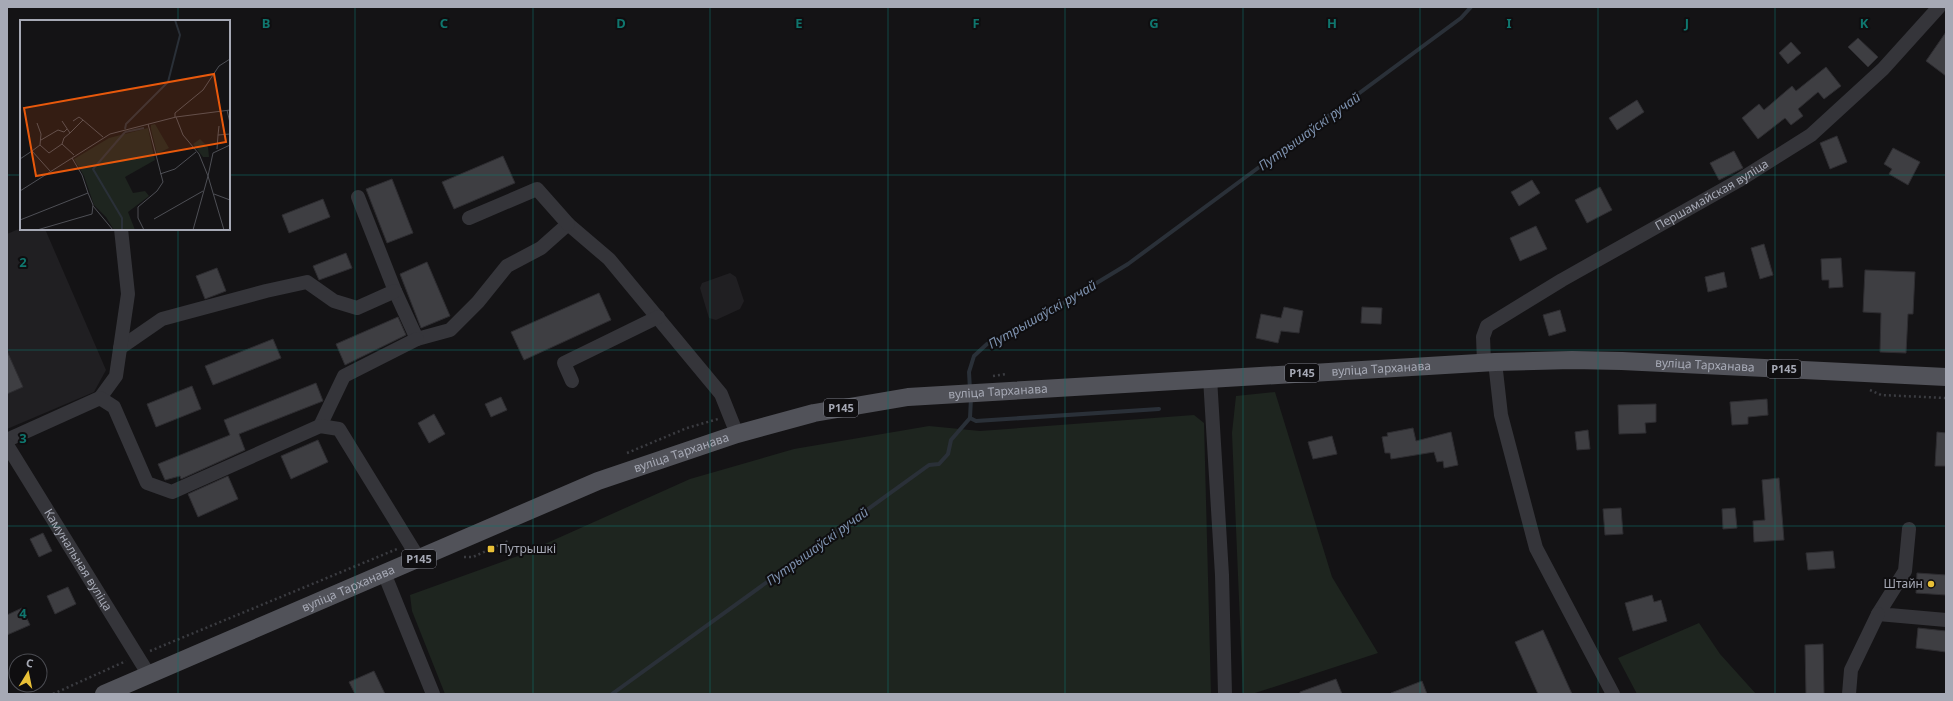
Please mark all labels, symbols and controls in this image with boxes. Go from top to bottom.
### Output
text: B [262,14,270,32]
text: C [440,14,448,32]
text: D [616,14,626,32]
text: E [795,14,803,32]
text: F [972,14,980,32]
text: G [1149,14,1159,32]
text: H [1327,14,1337,32]
text: I [1506,14,1512,32]
text: J [1684,14,1689,32]
text: K [1860,14,1869,32]
inset map [20,20,230,230]
water label: Путрышаўскі ручай [1254,87,1364,174]
street label: Першамайская вуліца [1652,155,1772,234]
text: 2 [19,253,27,271]
water label: Путрышаўскі ручай [985,275,1100,352]
street label: вуліца Тарханава [1655,354,1755,376]
street label: вуліца Тарханава [1331,357,1431,380]
road number: Р145 [1767,360,1801,378]
road number: Р145 [1285,364,1319,382]
street label: вуліца Тарханава [948,380,1048,403]
road number: Р145 [824,399,858,417]
street label: вуліца Тарханава [631,428,731,476]
text: 3 [19,429,27,447]
water label: Путрышаўскі ручай [762,502,872,589]
street label: Камунальная вуліца [40,505,116,614]
place label: Путрышкі [499,540,556,557]
marker: Путрышкі [486,544,496,554]
road number: Р145 [402,550,436,568]
street label: вуліца Тарханава [299,561,397,616]
place label: Штайн [1884,575,1923,592]
marker: Штайн [1926,579,1936,589]
text: 4 [19,604,27,622]
north arrow [8,653,48,693]
text: С [25,655,35,671]

